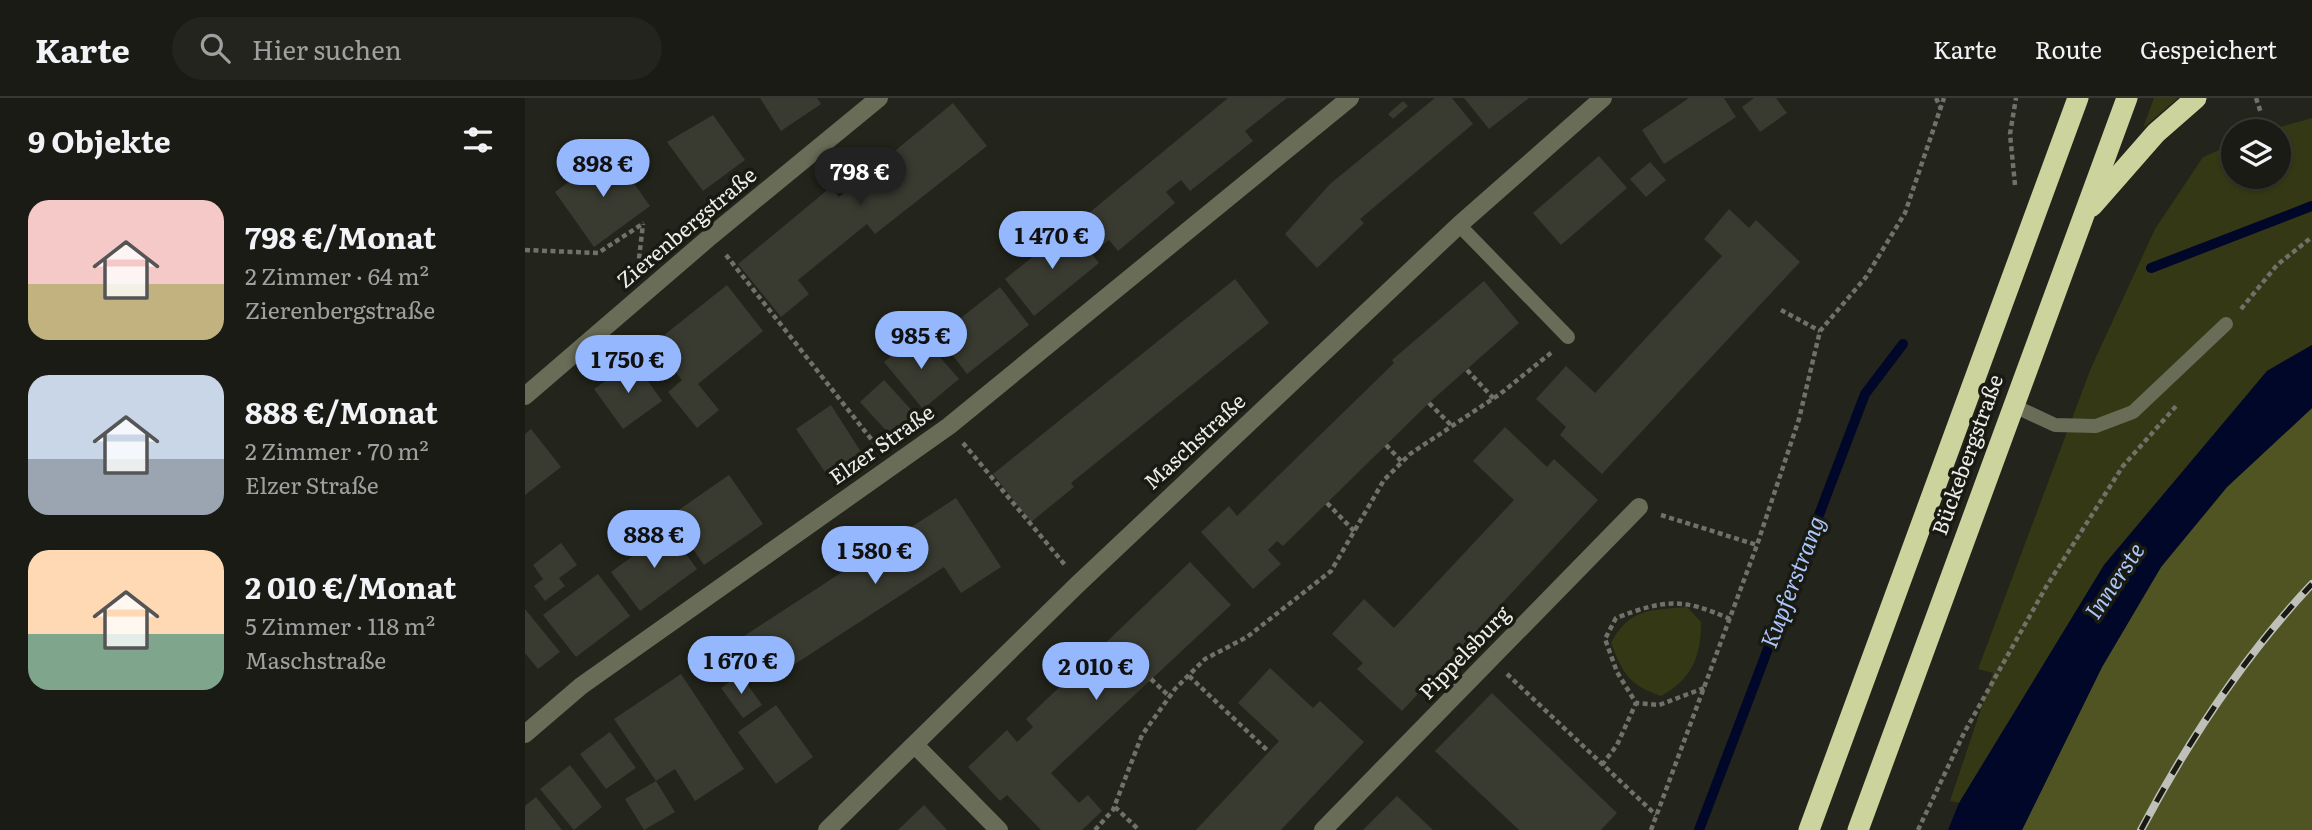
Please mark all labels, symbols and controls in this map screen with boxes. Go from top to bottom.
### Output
search box [172,17,662,80]
text: Karte [35,24,130,73]
icon: search [196,29,234,67]
text: Hier suchen [252,29,402,68]
text: Karte [1933,31,1997,66]
text: Route [2035,31,2102,66]
text: Gespeichert [2140,31,2277,66]
text: 9 Objekte [28,118,171,162]
map controls [2221,119,2291,189]
button: layers [2221,119,2291,189]
icon: filters [459,121,497,159]
pin: 898 € [554,140,652,199]
text: 898 € [573,145,633,179]
pin: 798 € [811,148,909,207]
text: 798 € [830,153,890,187]
street label: Zierenbergstraße [609,158,762,294]
pin: 1 470 € [987,212,1117,271]
text: 798 €/Monat [245,214,436,258]
text: 1 470 € [1015,217,1089,251]
icon: home [84,228,168,312]
text: 2 Zimmer · 64 m² [245,258,429,292]
text: Zierenbergstraße [245,292,435,326]
pin: 985 € [872,312,970,371]
text: 985 € [891,317,951,351]
pin: 1 750 € [563,336,693,395]
text: 1 750 € [591,341,665,375]
street label: Bückebergstraße [1922,369,2009,539]
street label: Maschstraße [1136,385,1251,495]
text: 888 €/Monat [245,389,438,433]
street label: Elzer Straße [822,395,940,491]
icon: home [84,403,168,487]
text: 2 Zimmer · 70 m² [245,433,429,467]
text: Elzer Straße [245,467,379,501]
pin: 888 € [605,510,703,570]
water label: Kupferstrang [1750,510,1832,652]
text: 888 € [623,516,685,550]
pin: 1 580 € [810,526,940,586]
text: 1 580 € [838,532,912,566]
water label: Innerste [2075,535,2151,625]
text: 2 010 €/Monat [245,564,456,608]
icon: home [84,578,168,662]
street label: Pippelsburg [1410,597,1516,705]
text: 5 Zimmer · 118 m² [245,608,435,642]
pin: 1 670 € [676,636,806,696]
text: Maschstraße [245,642,386,676]
text: 1 670 € [704,642,778,676]
pin: 2 010 € [1031,642,1161,702]
text: 2 010 € [1058,648,1134,682]

